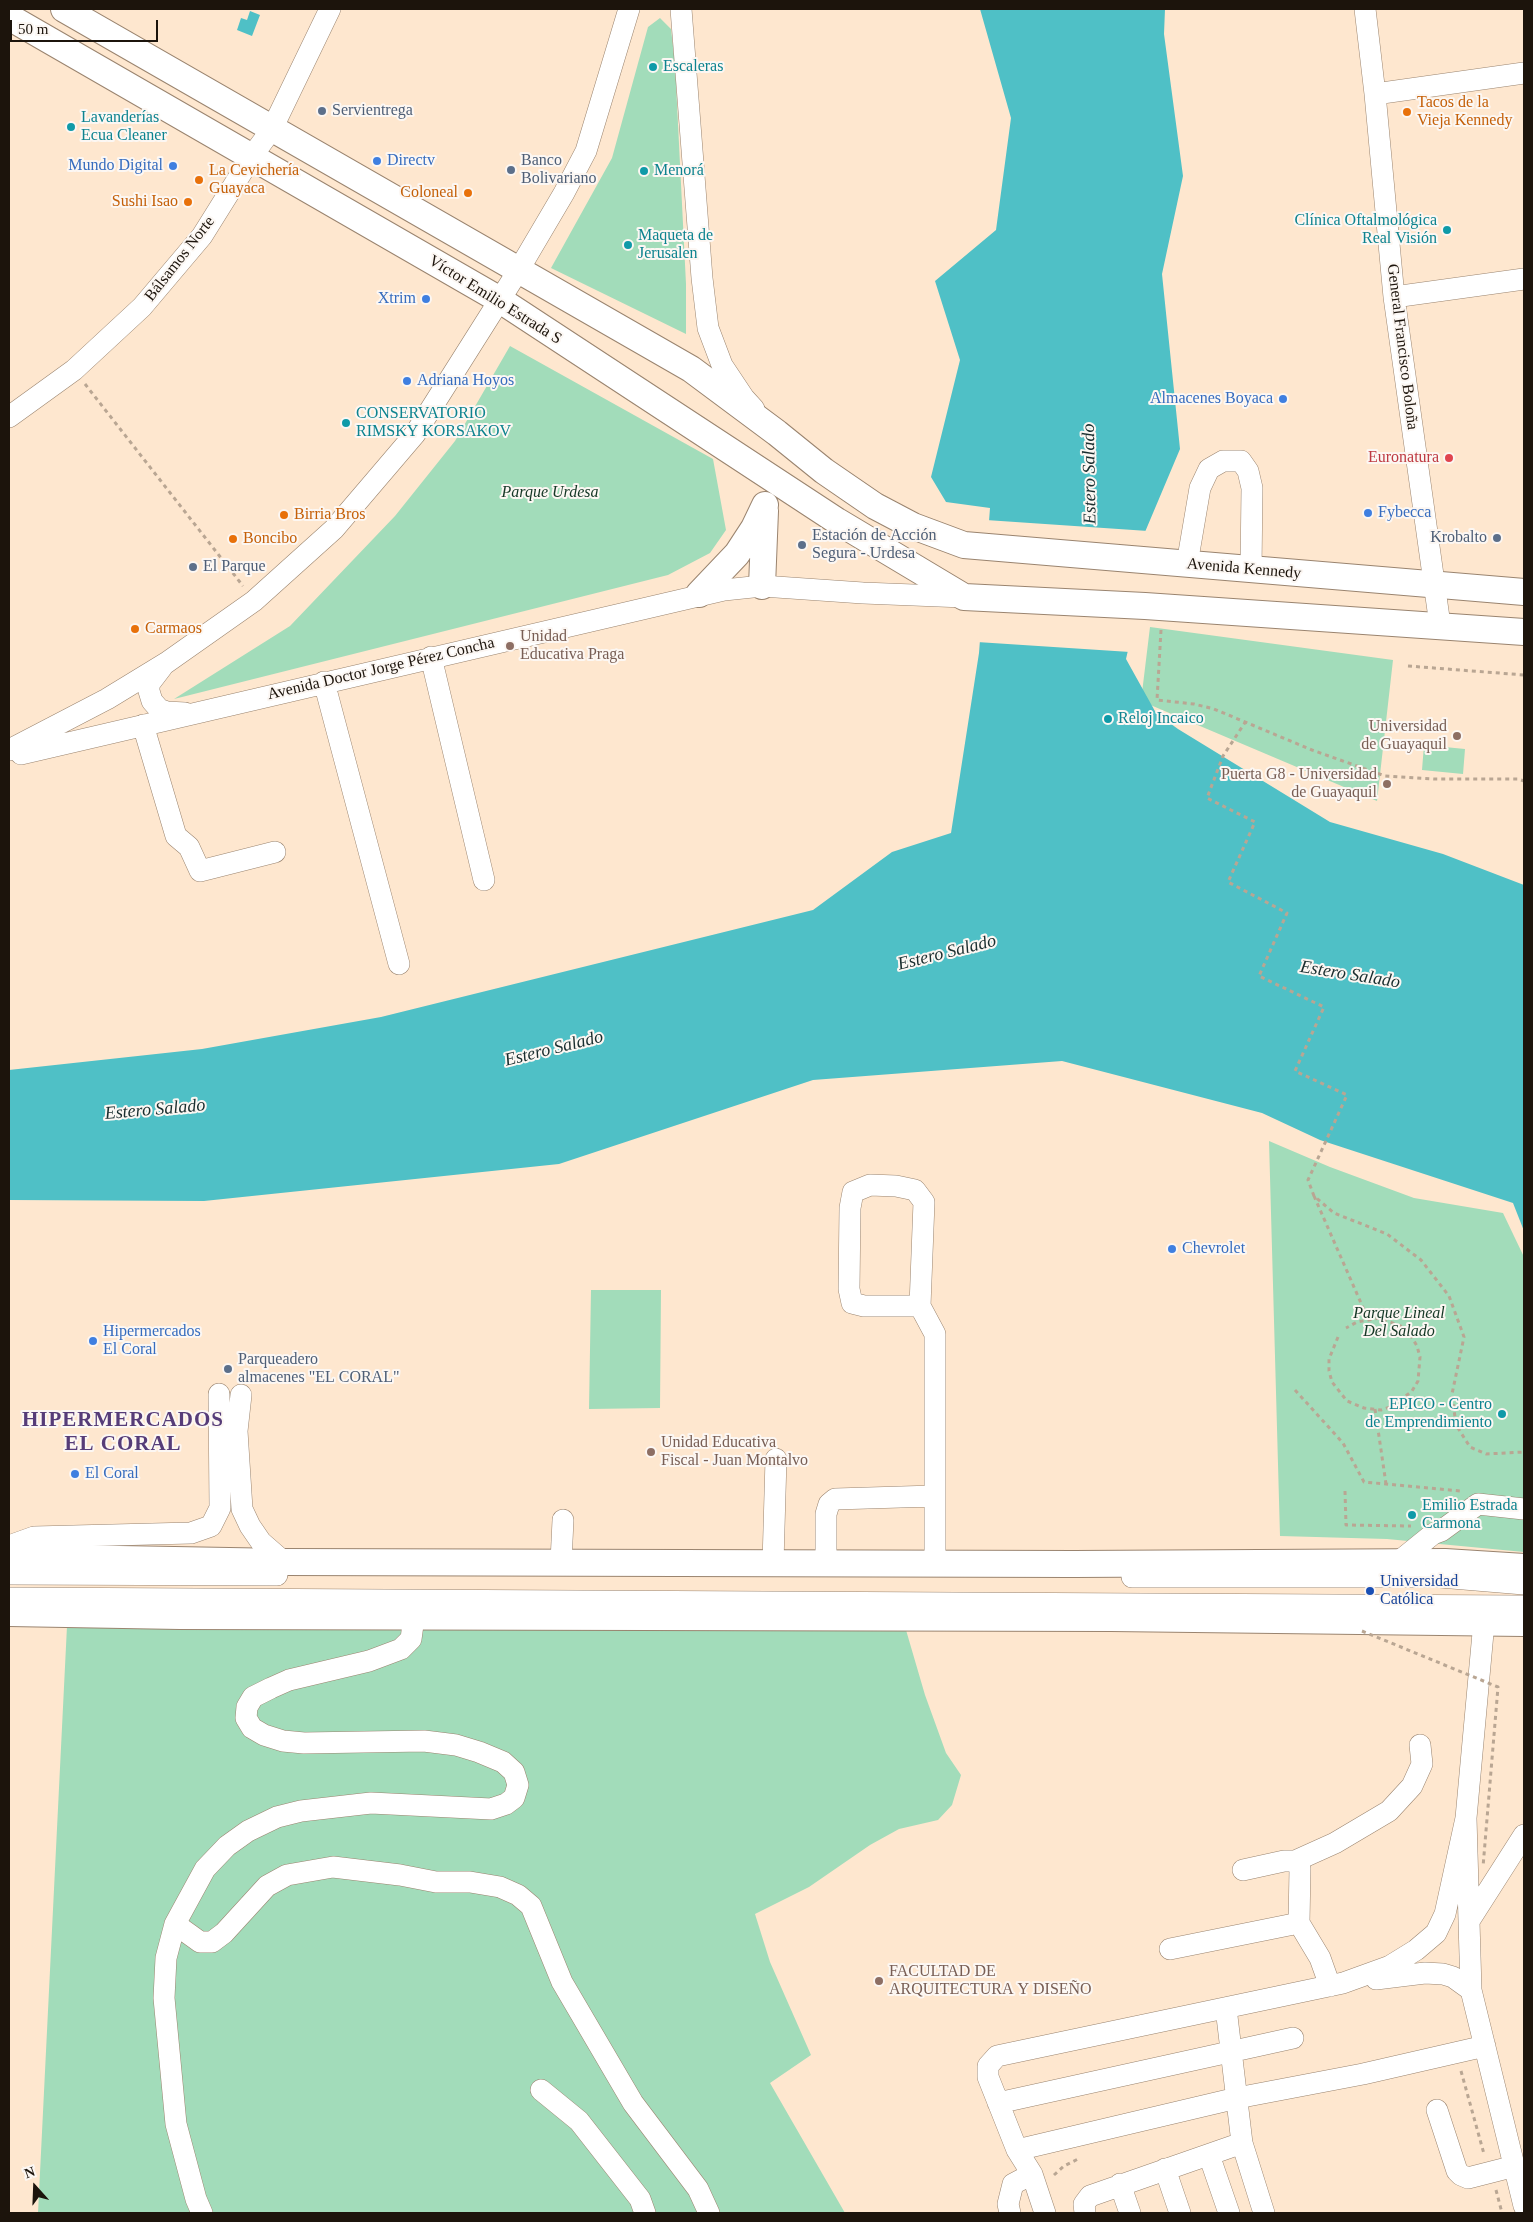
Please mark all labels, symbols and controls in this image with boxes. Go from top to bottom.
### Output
scale bar [12,10,160,42]
text: 50 m [18,21,48,37]
place label: Escaleras [663,57,723,77]
marker: Escaleras [647,61,659,73]
place label: Tacos de la Vieja Kennedy [1417,93,1512,131]
place label: Servientrega [332,101,413,121]
marker: Servientrega [316,105,328,117]
marker: Tacos de la Vieja Kennedy [1401,106,1413,118]
place label: Lavanderías Ecua Cleaner [81,108,167,146]
marker: Lavanderías Ecua Cleaner [65,121,77,133]
place label: Directv [387,151,435,171]
place label: Banco Bolivariano [521,151,597,189]
marker: Directv [371,155,383,167]
place label: Mundo Digital [68,156,163,176]
marker: Mundo Digital [167,160,179,172]
place label: La Cevichería Guayaca [209,161,299,199]
place label: Menorá [654,161,704,181]
marker: Banco Bolivariano [505,164,517,176]
marker: Menorá [638,165,650,177]
marker: La Cevichería Guayaca [193,174,205,186]
place label: Coloneal [400,183,458,203]
marker: Coloneal [462,187,474,199]
place label: Sushi Isao [112,192,178,212]
marker: Sushi Isao [182,196,194,208]
place label: Clínica Oftalmológica Real Visión [1294,211,1437,249]
street label: Bálsamos Norte [141,213,219,305]
marker: Clínica Oftalmológica Real Visión [1441,224,1453,236]
place label: Maqueta de Jerusalen [638,226,713,264]
marker: Maqueta de Jerusalen [622,239,634,251]
street label: Víctor Emilio Estrada S [425,251,565,349]
street label: General Francisco Boloña [1382,263,1422,431]
place label: Xtrim [378,289,416,309]
marker: Xtrim [420,293,432,305]
place label: Adriana Hoyos [417,371,514,391]
marker: Adriana Hoyos [401,375,413,387]
place label: Almacenes Boyaca [1150,389,1273,409]
marker: Almacenes Boyaca [1277,393,1289,405]
place label: CONSERVATORIO RIMSKY KORSAKOV [356,404,511,442]
marker: CONSERVATORIO RIMSKY KORSAKOV [340,417,352,429]
water label: Estero Salado [1078,423,1102,525]
place label: Euronatura [1368,448,1439,468]
marker: Euronatura [1443,452,1455,464]
park label: Parque Urdesa [501,483,599,503]
place label: Fybecca [1378,503,1431,523]
place label: Birria Bros [294,505,366,525]
marker: Fybecca [1362,507,1374,519]
marker: Birria Bros [278,509,290,521]
place label: Estación de Acción Segura - Urdesa [812,526,936,564]
place label: Krobalto [1430,528,1487,548]
place label: Boncibo [243,529,297,549]
marker: Krobalto [1491,532,1503,544]
marker: Boncibo [227,533,239,545]
marker: Estación de Acción Segura - Urdesa [796,539,808,551]
street label: Avenida Kennedy [1186,554,1302,584]
place label: El Parque [203,557,266,577]
marker: El Parque [187,561,199,573]
place label: Carmaos [145,619,202,639]
marker: Carmaos [129,623,141,635]
place label: Unidad Educativa Praga [520,627,624,665]
street label: Avenida Doctor Jorge Pérez Concha [266,634,496,704]
marker: Unidad Educativa Praga [504,640,516,652]
place label: Reloj Incaico [1118,709,1204,729]
marker: Reloj Incaico [1102,713,1114,725]
place label: Universidad de Guayaquil [1361,717,1447,755]
marker: Universidad de Guayaquil [1451,730,1463,742]
place label: Puerta G8 - Universidad de Guayaquil [1221,765,1377,803]
marker: Puerta G8 - Universidad de Guayaquil [1381,778,1393,790]
water label: Estero Salado [895,930,999,976]
water label: Estero Salado [1299,956,1401,994]
water label: Estero Salado [502,1026,606,1072]
water label: Estero Salado [104,1095,206,1125]
place label: Chevrolet [1182,1239,1245,1259]
marker: Chevrolet [1166,1243,1178,1255]
park label: Parque Lineal Del Salado [1353,1304,1445,1342]
place label: Hipermercados El Coral [103,1322,201,1360]
marker: Hipermercados El Coral [87,1335,99,1347]
place label: Parqueadero almacenes "EL CORAL" [238,1350,399,1388]
marker: Parqueadero almacenes "EL CORAL" [222,1363,234,1375]
place label: EPICO - Centro de Emprendimiento [1365,1395,1492,1433]
district label: HIPERMERCADOS EL CORAL [20,1408,226,1458]
marker: EPICO - Centro de Emprendimiento [1496,1408,1508,1420]
place label: Unidad Educativa Fiscal - Juan Montalvo [661,1433,808,1471]
marker: Unidad Educativa Fiscal - Juan Montalvo [645,1446,657,1458]
place label: El Coral [85,1464,139,1484]
marker: El Coral [69,1468,81,1480]
place label: Emilio Estrada Carmona [1422,1496,1518,1534]
marker: Emilio Estrada Carmona [1406,1509,1418,1521]
place label: Universidad Católica [1380,1572,1458,1610]
marker: Universidad Católica [1364,1585,1376,1597]
place label: FACULTAD DE ARQUITECTURA Y DISEÑO [889,1962,1092,2000]
marker: FACULTAD DE ARQUITECTURA Y DISEÑO [873,1975,885,1987]
north arrow [10,2162,60,2212]
text: N [22,2164,37,2181]

